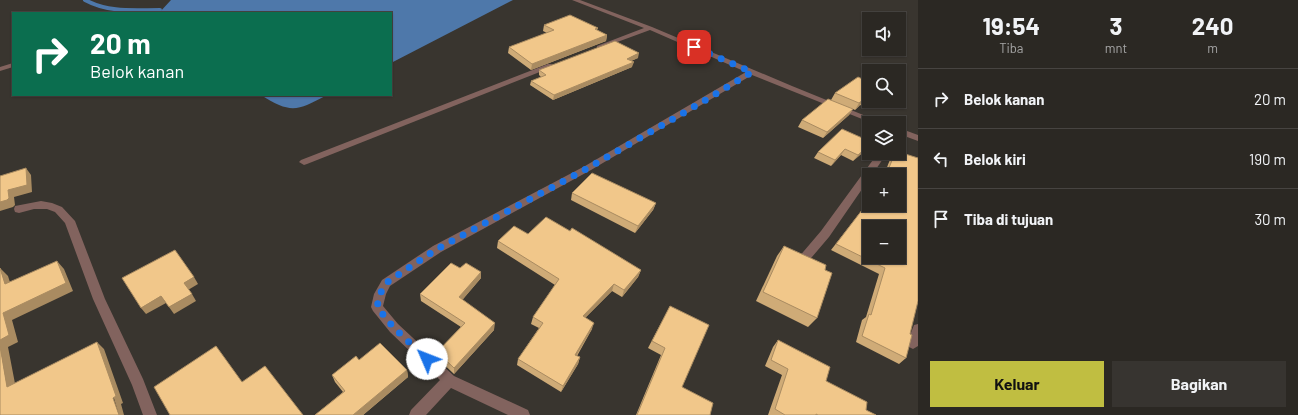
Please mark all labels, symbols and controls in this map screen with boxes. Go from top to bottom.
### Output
text: 19:54 [983,11,1040,40]
text: 3 [1109,11,1122,40]
text: 240 [1192,11,1233,40]
map controls [862,12,906,264]
button: sound [862,12,906,56]
text: 20 m [90,26,151,60]
icon: right [24,28,76,80]
pin [677,30,711,64]
icon: arrive [683,36,705,58]
text: Tiba [999,40,1023,56]
text: mnt [1105,40,1127,56]
text: m [1207,40,1218,56]
text: Belok kanan [90,60,184,82]
button: search [862,64,906,108]
icon: right [930,88,952,110]
text: Belok kanan [964,90,1044,108]
text: 20 m [1254,90,1286,108]
button: layers [862,116,906,160]
icon: left [930,148,952,170]
text: Belok kiri [964,150,1026,168]
text: 190 m [1249,150,1286,168]
button: + [862,168,906,212]
icon: arrive [930,208,952,230]
text: Tiba di tujuan [964,210,1053,228]
text: 30 m [1254,210,1286,228]
button: − [862,220,906,264]
position arrow [406,338,448,380]
button: Keluar [930,361,1104,407]
button: Bagikan [1112,361,1286,407]

